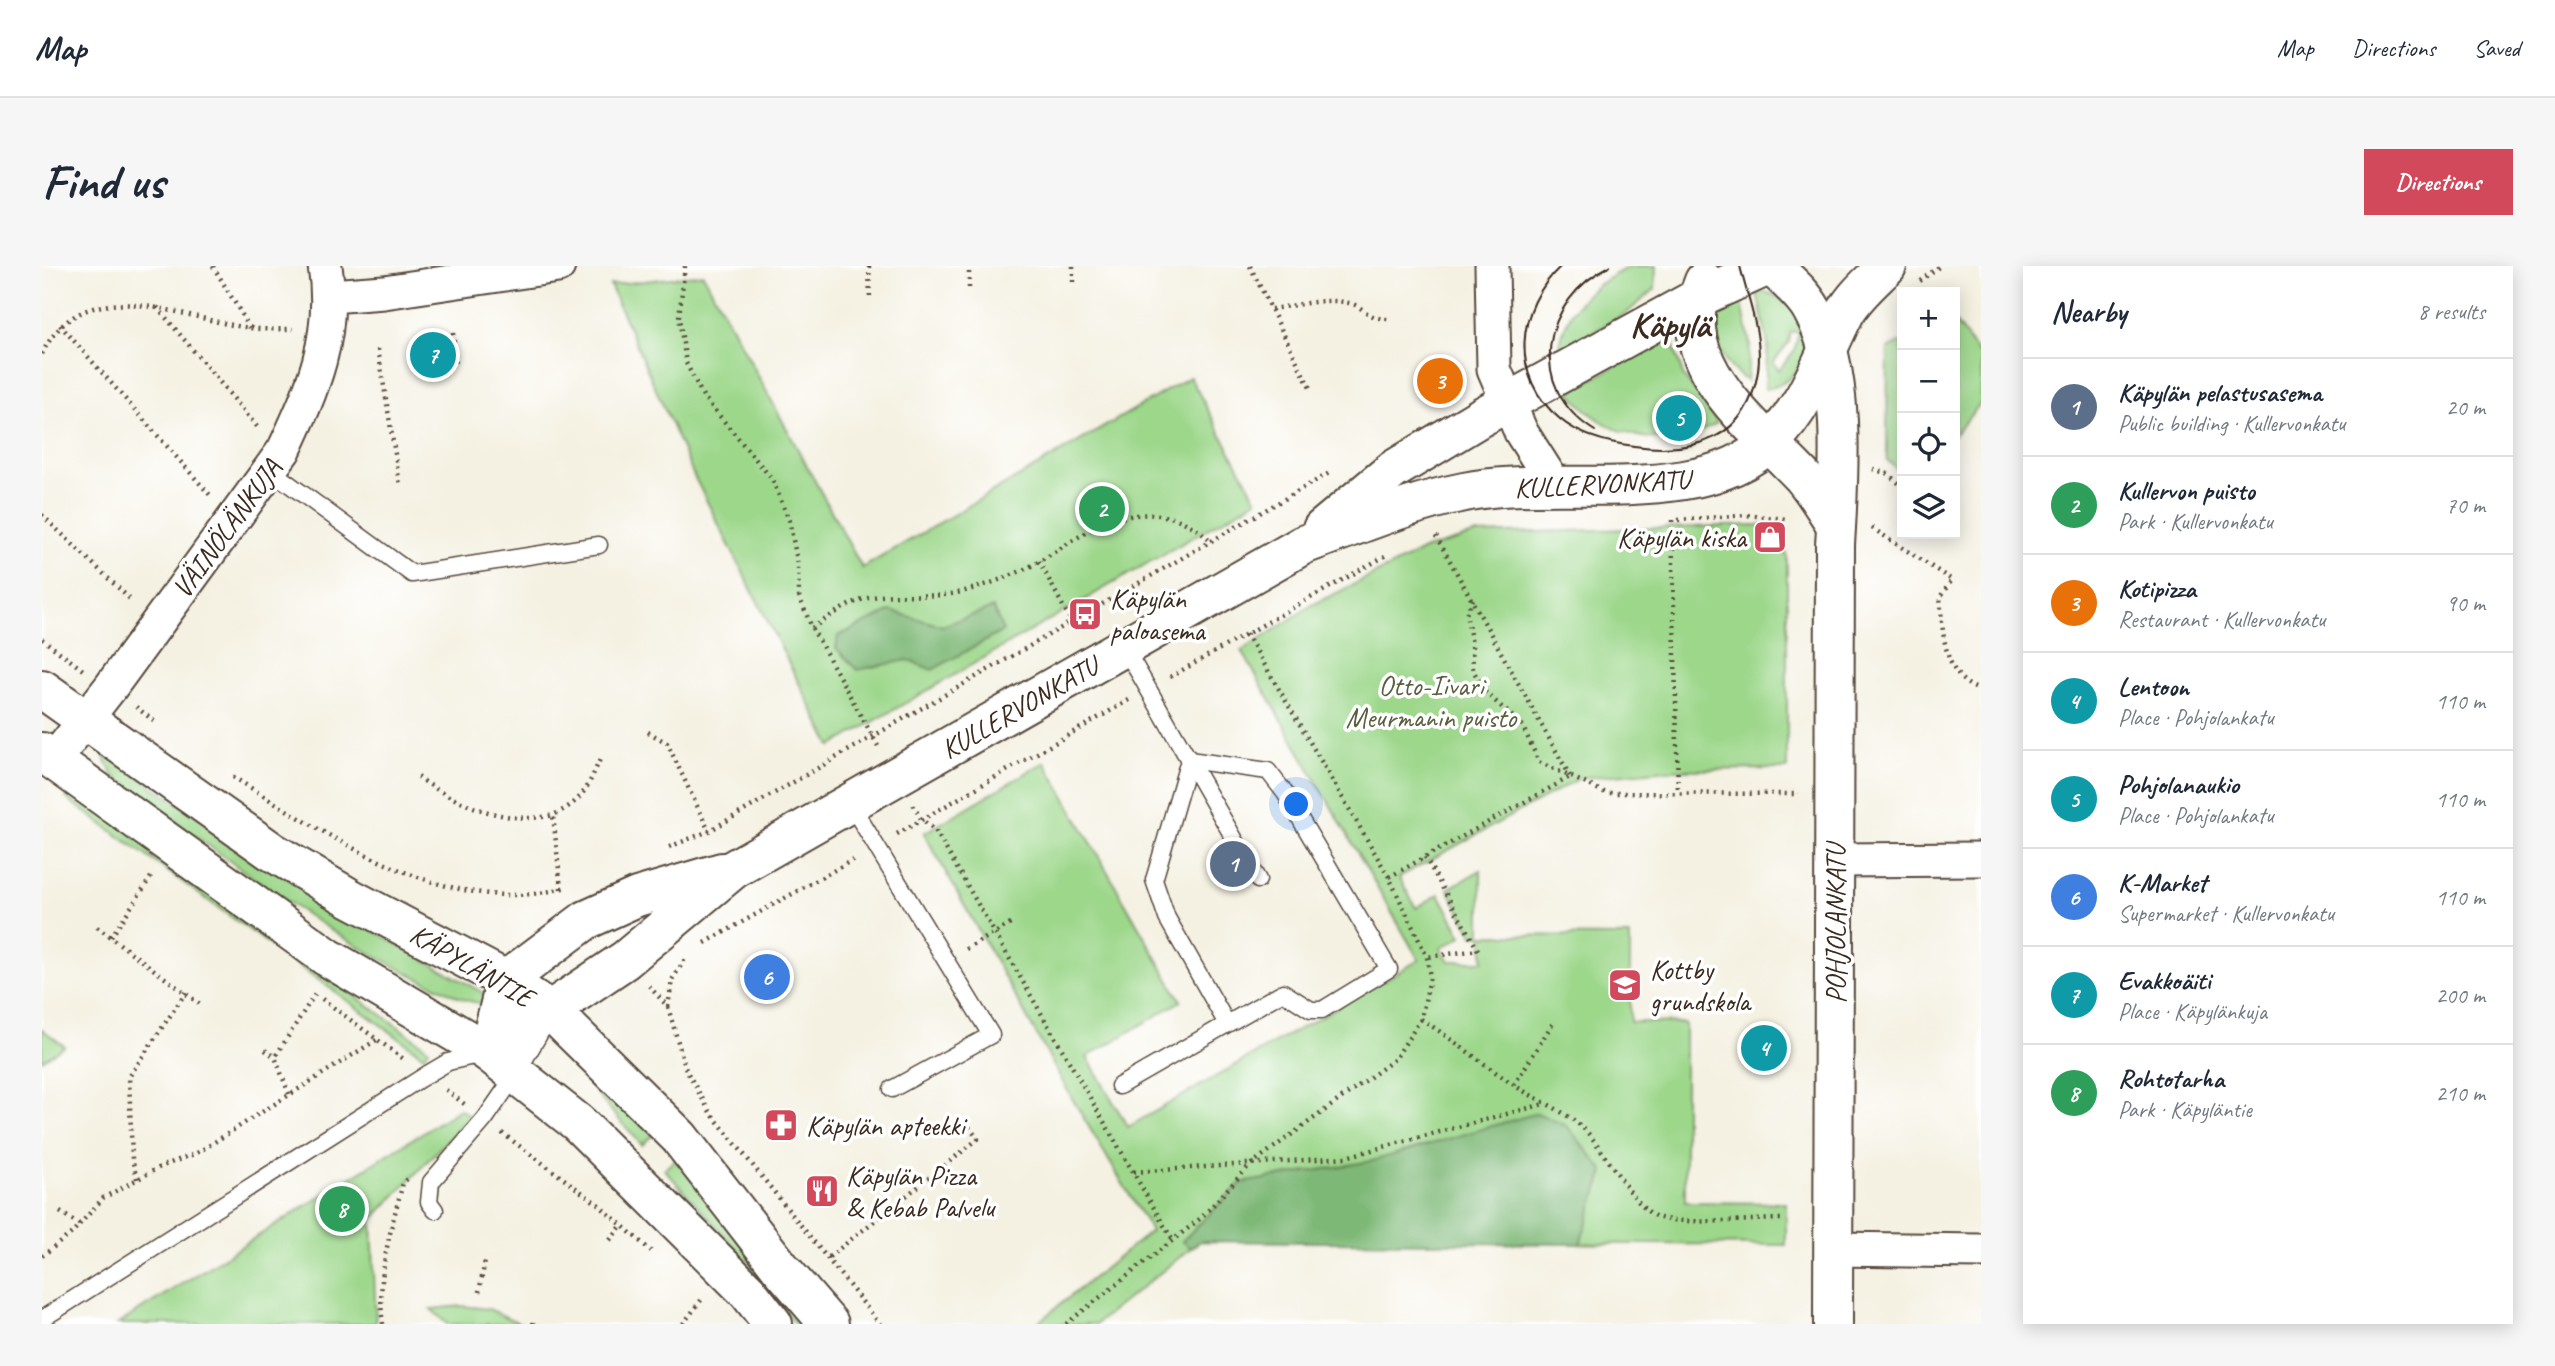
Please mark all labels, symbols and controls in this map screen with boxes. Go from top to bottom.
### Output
text: Map [35,27,86,69]
text: Map [2277,33,2314,63]
text: Directions [2352,33,2435,63]
text: Saved [2473,33,2520,63]
button: Directions [2364,149,2513,215]
text: Find us [42,151,164,213]
map controls [1897,287,1960,539]
button: + [1897,287,1960,350]
text: Nearby [2051,293,2127,331]
text: 8 results [2418,297,2485,326]
district label: Käpylä [1630,303,1714,348]
pin: 7 [410,329,456,381]
button: − [1897,350,1960,413]
pin: 3 [1417,355,1463,407]
text: Käpylän pelastusasema [2118,376,2322,409]
pin: 5 [1656,392,1702,444]
text: 1 [2069,393,2079,422]
text: 20 m [2446,393,2485,422]
text: Public building · Kullervonkatu [2118,409,2346,438]
button: locate [1897,413,1960,476]
street label: VÄINÖLÄNKUJA [164,451,289,605]
street label: KULLERVONKATU [1513,461,1695,506]
text: Kullervon puisto [2118,474,2255,507]
button: layers [1897,476,1960,539]
pin: 2 [1079,483,1125,535]
text: 2 [2069,491,2079,520]
text: 70 m [2446,491,2485,520]
text: Park · Kullervonkatu [2118,507,2273,536]
shop icon: Käpylän kiska [1751,518,1789,556]
place label: Käpylän kiska [1617,520,1748,555]
text: Kotipizza [2118,572,2196,605]
place label: Käpylän paloasema [1110,581,1206,648]
text: 3 [2069,589,2079,618]
text: 90 m [2446,589,2485,618]
bus stop icon: Käpylän paloasema [1066,595,1104,633]
text: Restaurant · Kullervonkatu [2118,605,2326,634]
street label: KULLERVONKATU [934,646,1108,766]
park label: Otto-Iivari Meurmanin puisto [1346,668,1518,735]
text: Lentoon [2118,670,2189,703]
text: 4 [2069,687,2079,716]
text: 110 m [2436,687,2485,716]
text: Place · Pohjolankatu [2118,703,2274,732]
text: Pohjolanaukio [2118,768,2239,801]
text: 5 [2069,785,2079,814]
text: 110 m [2436,785,2485,814]
your location [1279,787,1313,821]
text: Place · Pohjolankatu [2118,801,2274,830]
pin: 1 [1210,838,1256,890]
street label: POHJOLANKATU [1818,840,1853,1004]
text: K-Market [2118,866,2207,899]
text: 6 [2069,883,2079,912]
text: 110 m [2436,883,2485,912]
text: Supermarket · Kullervonkatu [2118,899,2334,928]
street label: KÄPYLÄNTIE [404,916,543,1017]
pin: 6 [744,951,790,1003]
place label: Kottby grundskola [1650,952,1752,1019]
text: Evakkoäiti [2118,964,2211,997]
school or university icon: Kottby grundskola [1606,966,1644,1004]
text: 7 [2069,981,2079,1010]
text: 200 m [2436,981,2485,1010]
text: Place · Käpylänkuja [2118,997,2267,1026]
pin: 4 [1741,1022,1787,1074]
text: Rohtotarha [2118,1062,2224,1095]
text: 8 [2069,1079,2079,1108]
text: 210 m [2436,1079,2485,1108]
text: Park · Käpyläntie [2118,1095,2252,1124]
pharmacy icon: Käpylän apteekki [762,1106,800,1144]
place label: Käpylän apteekki [806,1108,968,1143]
place label: Käpylän Pizza & Kebab Palvelu [846,1158,996,1225]
restaurant icon: Käpylän Pizza & Kebab Palvelu [803,1172,841,1210]
pin: 8 [319,1183,365,1235]

